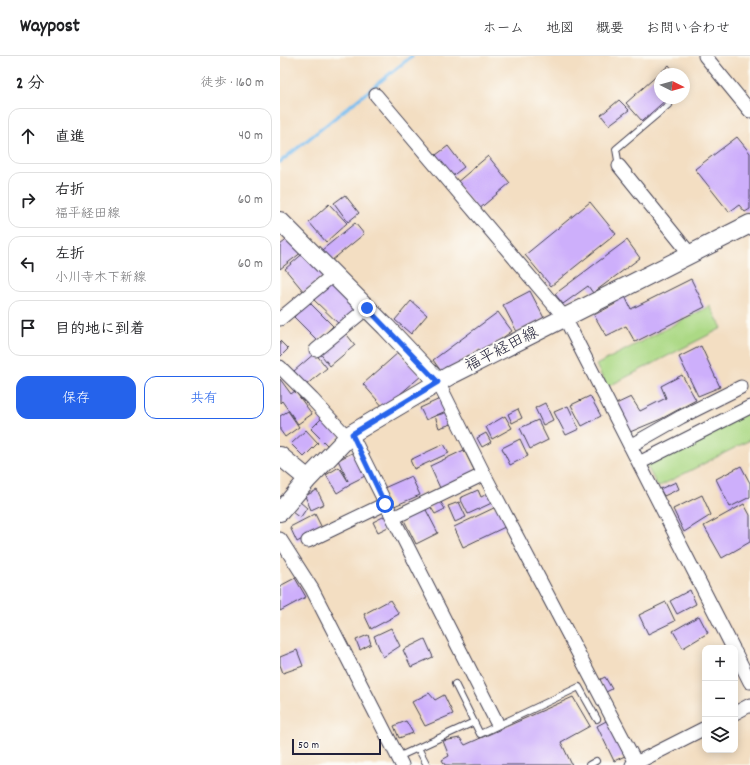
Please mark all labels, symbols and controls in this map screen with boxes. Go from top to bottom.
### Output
text: Waypost [20,14,80,41]
text: ホーム [483,19,524,39]
text: 地図 [546,19,574,39]
text: 概要 [596,19,624,39]
text: お問い合わせ [646,19,730,39]
north arrow [654,68,690,104]
text: 2 分 [16,73,44,97]
text: 徒歩 · 160 m [201,74,264,93]
icon: ahead [17,125,39,147]
text: 直進 [55,127,85,149]
text: 40 m [239,127,263,146]
text: 右折 [55,180,85,202]
icon: right [17,189,39,211]
text: 60 m [238,191,263,210]
text: 福平経田線 [55,205,120,224]
text: 左折 [55,244,85,266]
icon: left [17,253,39,275]
text: 60 m [238,255,263,274]
text: 小川寺木下新線 [55,269,146,288]
route end [358,299,376,317]
icon: arrive [17,317,39,339]
text: 目的地に到着 [55,319,145,341]
street label: 福平経田線 [461,322,543,378]
button: 保存 [16,376,136,419]
button: 共有 [144,376,264,419]
route start [376,495,394,513]
map controls [702,645,738,753]
button: + [702,645,738,681]
button: − [702,681,738,717]
button: layers [702,717,738,753]
scale bar [292,737,381,756]
text: 50 m [298,738,319,754]

